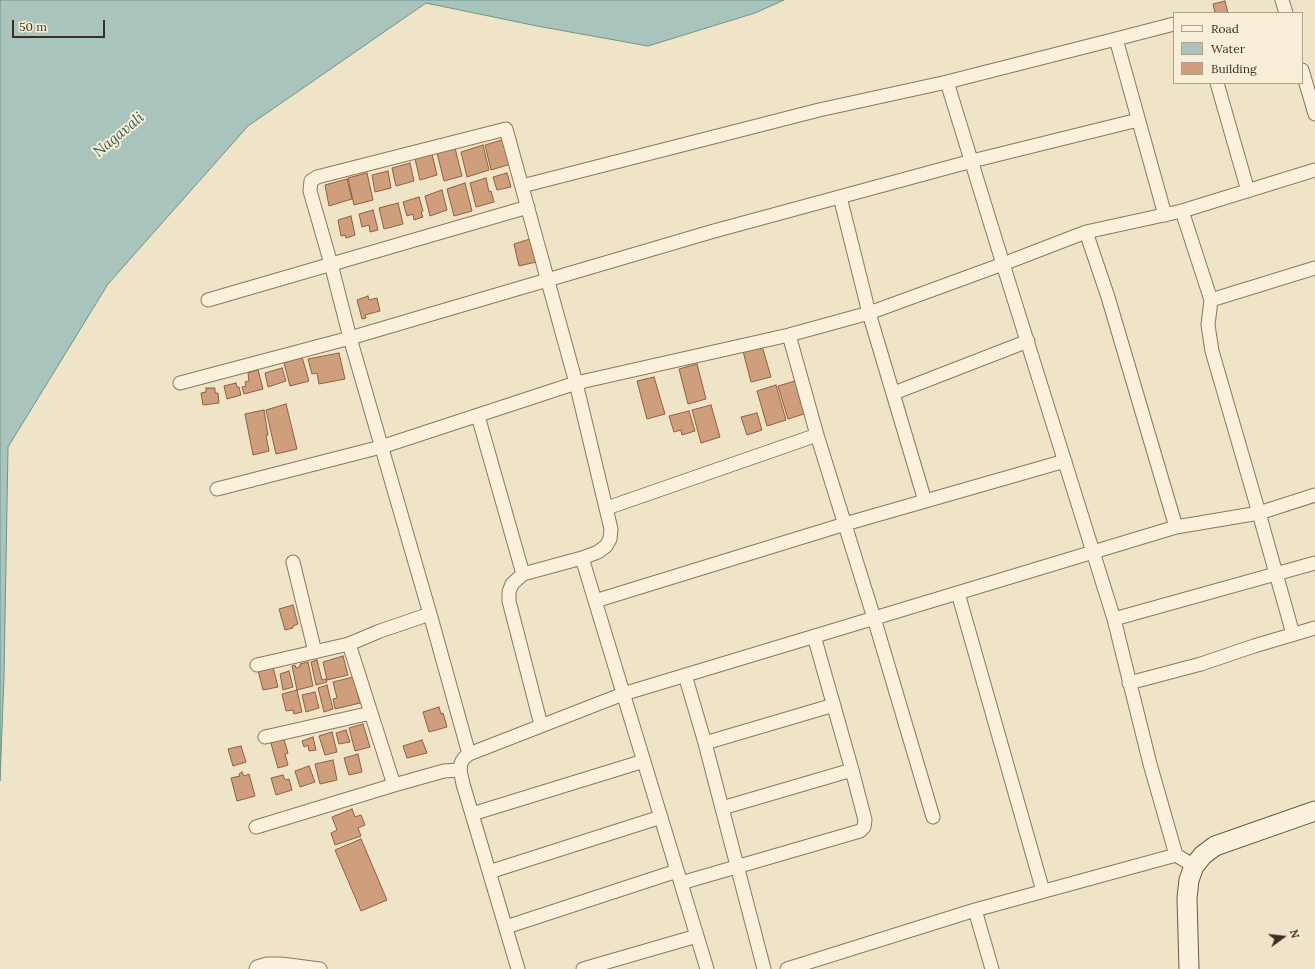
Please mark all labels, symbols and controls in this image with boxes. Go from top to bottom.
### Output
scale bar [14,12,107,38]
legend [1173,12,1303,84]
text: 50 m [19,19,47,34]
text: Road [1211,21,1239,36]
text: Water [1211,41,1245,56]
text: Building [1211,61,1257,76]
water label: Nagavali [90,109,148,161]
north arrow [1263,917,1303,957]
text: N [1287,928,1302,940]

